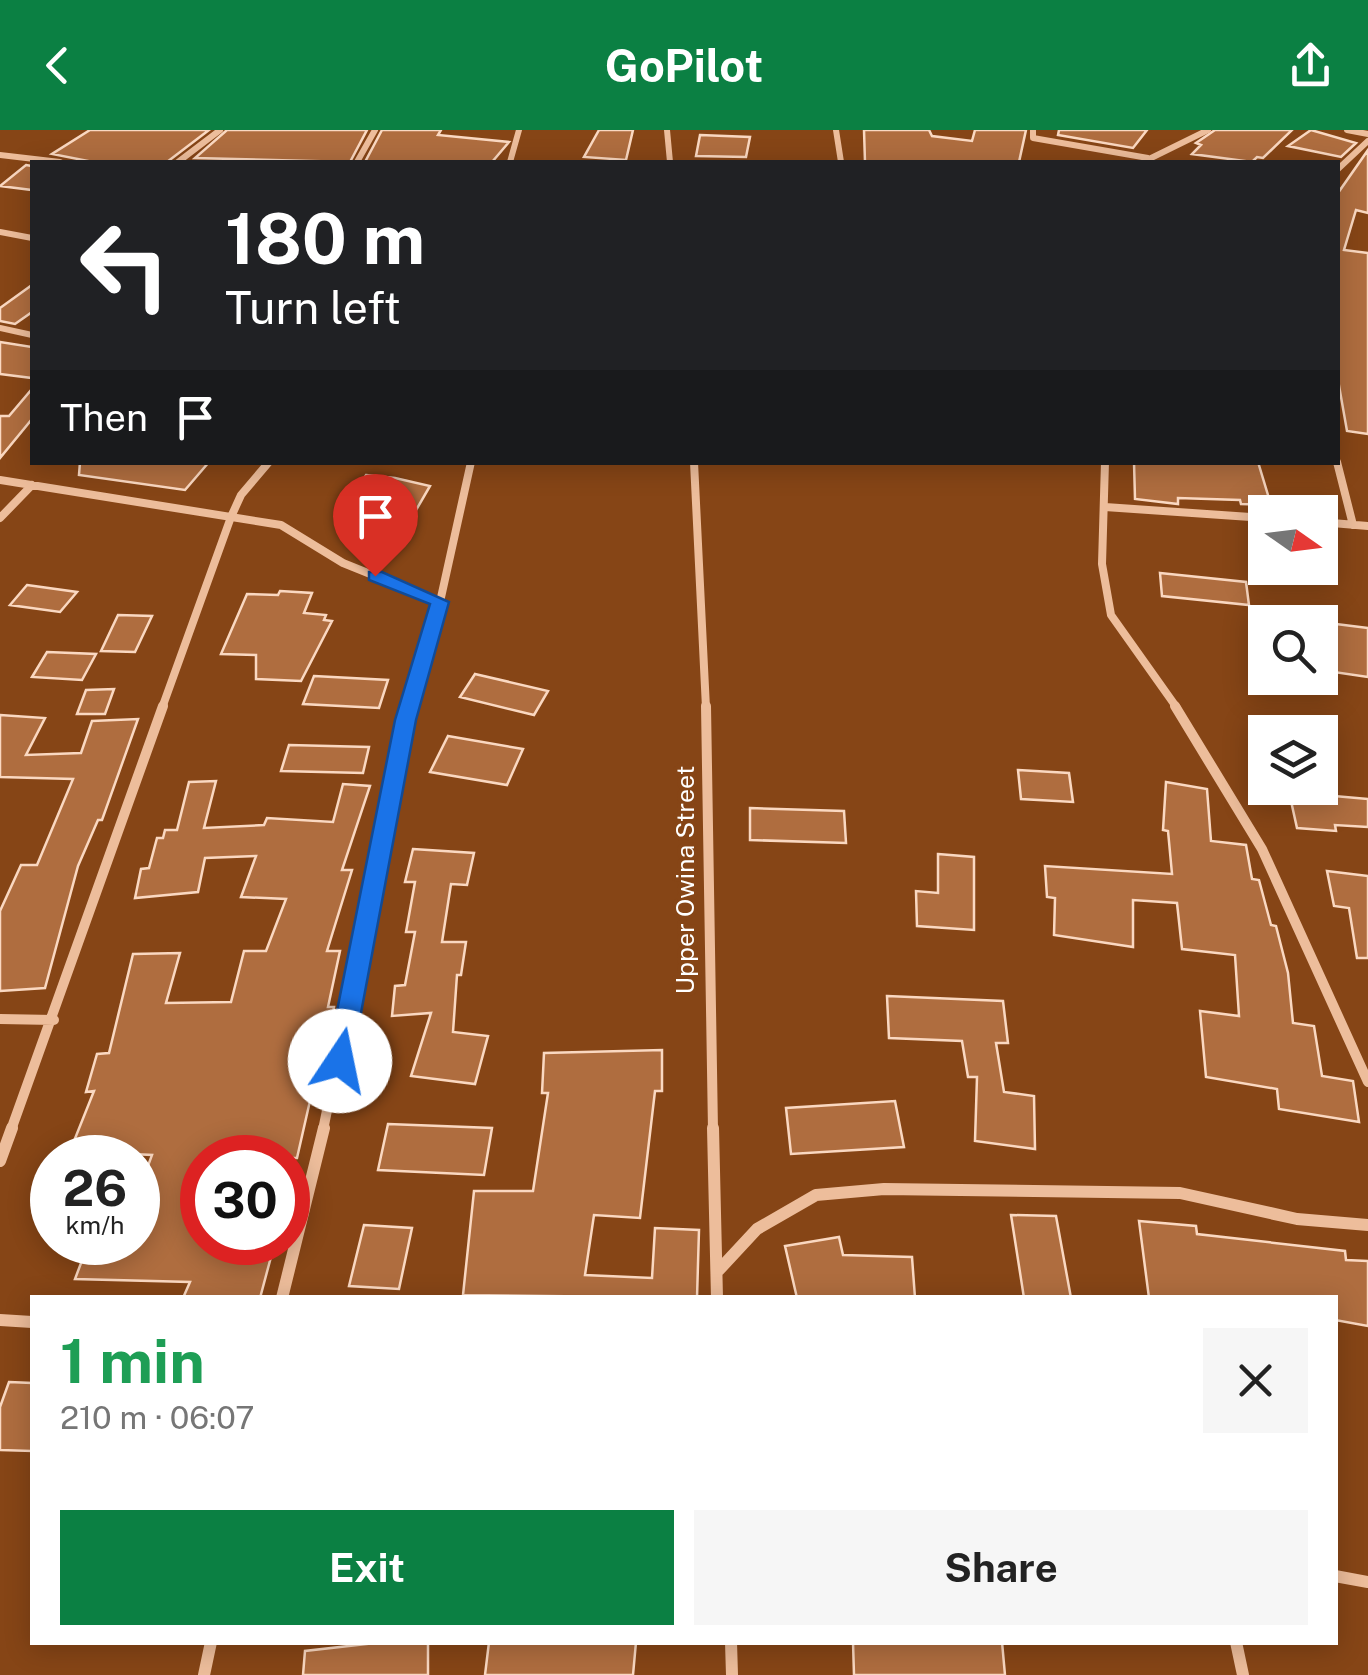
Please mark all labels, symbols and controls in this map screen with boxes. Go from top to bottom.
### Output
icon: back [30,38,85,93]
icon: share [1283,38,1338,93]
text: GoPilot [605,39,763,92]
text: 180 m [225,197,425,280]
icon: left [60,200,190,330]
text: Turn left [225,281,401,334]
icon: arrive [168,390,223,445]
text: Then [60,395,148,440]
pin [333,474,418,577]
icon: arrive [348,489,403,544]
north arrow [1248,495,1338,585]
map controls [1248,495,1338,805]
button: search [1248,605,1338,695]
button: layers [1248,715,1338,805]
street label: Upper Owina Street [670,766,700,994]
position arrow [288,1009,392,1113]
speed limit sign: 30 [180,1135,310,1265]
text: 26 [63,1158,127,1217]
text: km/h [66,1210,124,1240]
text: 1 min [60,1326,205,1397]
button: close [1203,1328,1308,1433]
text: 210 m · 06:07 [60,1399,255,1436]
button: Exit [60,1510,674,1625]
button: Share [694,1510,1308,1625]

